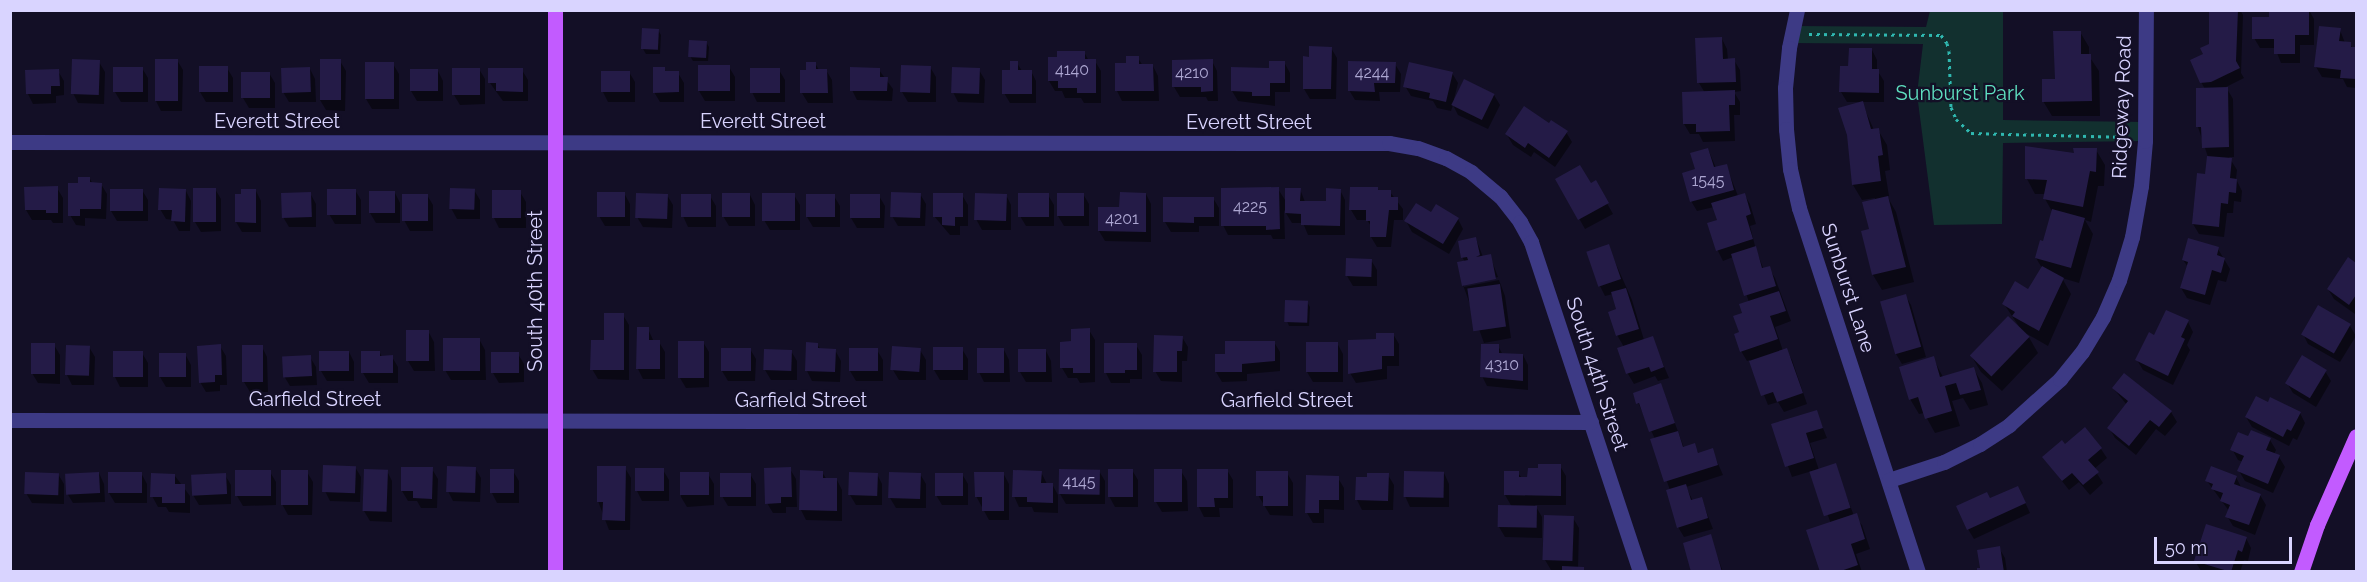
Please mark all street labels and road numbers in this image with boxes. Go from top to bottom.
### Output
street label: Ridgeway Road [2107,35,2137,179]
street label: Everett Street [214,109,340,133]
street label: Everett Street [700,109,826,133]
street label: Everett Street [1186,110,1312,134]
street label: South 40th Street [523,210,547,372]
street label: Sunburst Lane [1816,220,1880,356]
street label: South 44th Street [1561,294,1633,454]
street label: Garfield Street [249,387,381,411]
street label: Garfield Street [735,388,867,412]
street label: Garfield Street [1221,388,1353,412]

